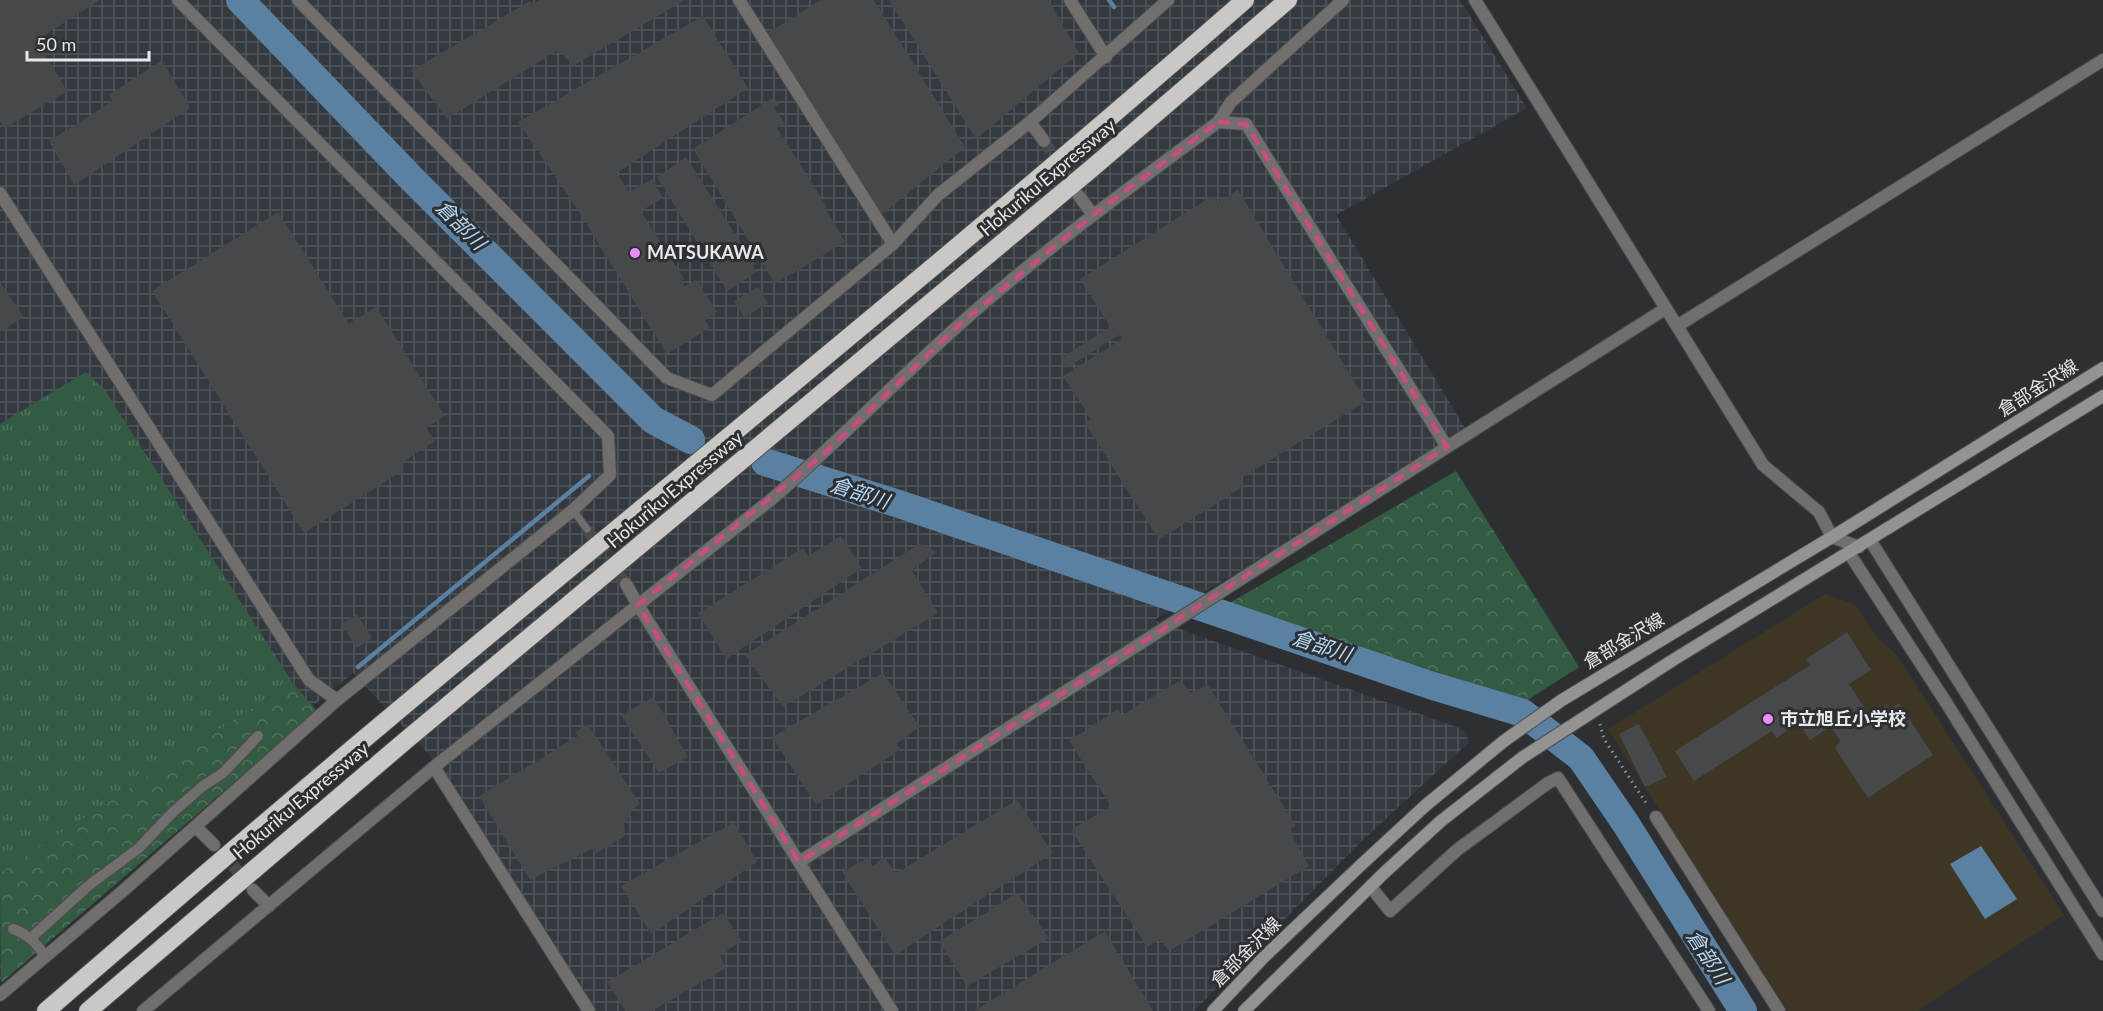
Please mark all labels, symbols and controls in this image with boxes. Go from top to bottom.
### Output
scale bar [27,24,148,62]
text: 50 m [36,33,76,55]
street label: Hokuriku Expressway [975,114,1120,240]
water label: 倉部川 [432,195,493,255]
place label: MATSUKAWA [647,241,764,263]
marker: MATSUKAWA [628,246,642,260]
street label: 倉部金沢線 [1993,354,2081,420]
street label: Hokuriku Expressway [602,426,747,552]
water label: 倉部川 [828,471,894,513]
street label: 倉部金沢線 [1579,608,1668,673]
water label: 倉部川 [1290,624,1356,666]
place label: 市立旭丘小学校 [1780,707,1906,729]
marker: 市立旭丘小学校 [1761,712,1775,726]
street label: Hokuriku Expressway [228,737,373,863]
street label: 倉部金沢線 [1206,912,1285,991]
water label: 倉部川 [1682,925,1736,990]

